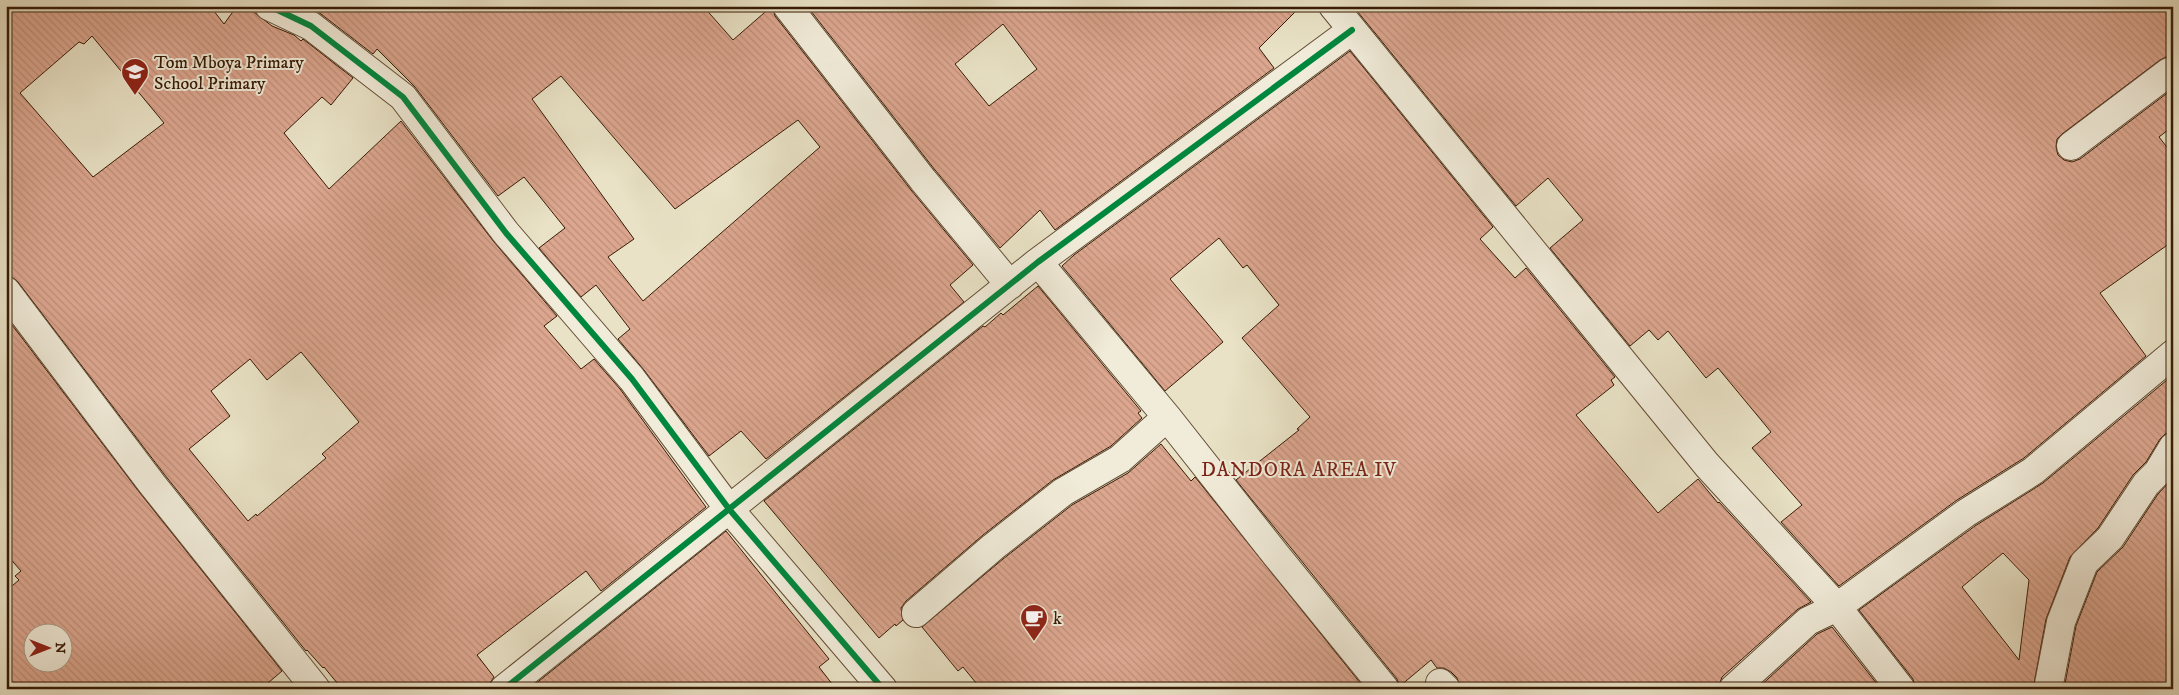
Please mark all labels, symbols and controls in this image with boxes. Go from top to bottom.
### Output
place label: Tom Mboya Primary School Primary [154,52,304,95]
school or university icon: Tom Mboya Primary School Primary [120,57,150,96]
district label: DANDORA AREA IV [1201,458,1397,483]
cafe icon: k [1019,603,1049,642]
place label: k [1053,608,1062,630]
north arrow [22,622,72,672]
text: N [51,642,69,654]

